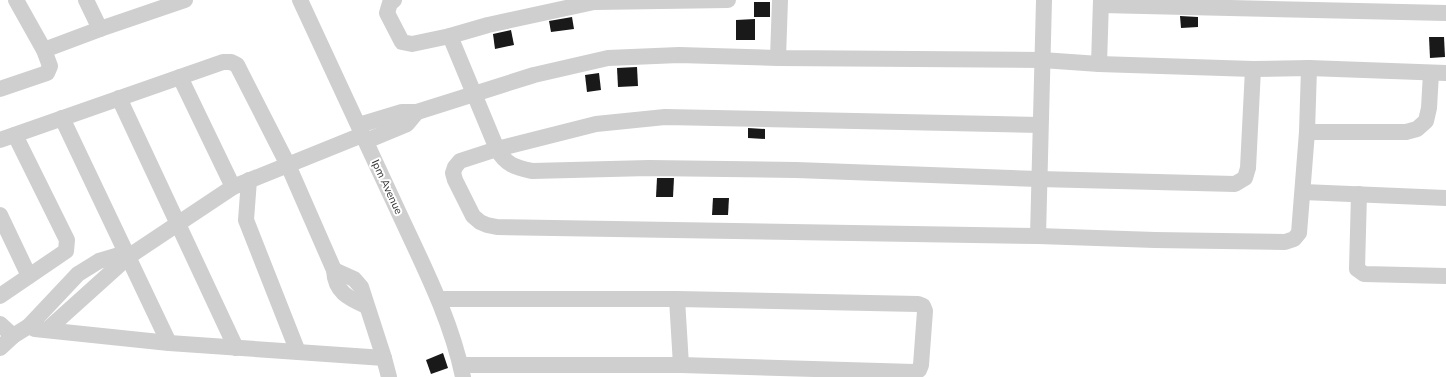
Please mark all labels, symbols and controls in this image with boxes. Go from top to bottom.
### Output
street label: Ipm Avenue [368,157,406,217]

